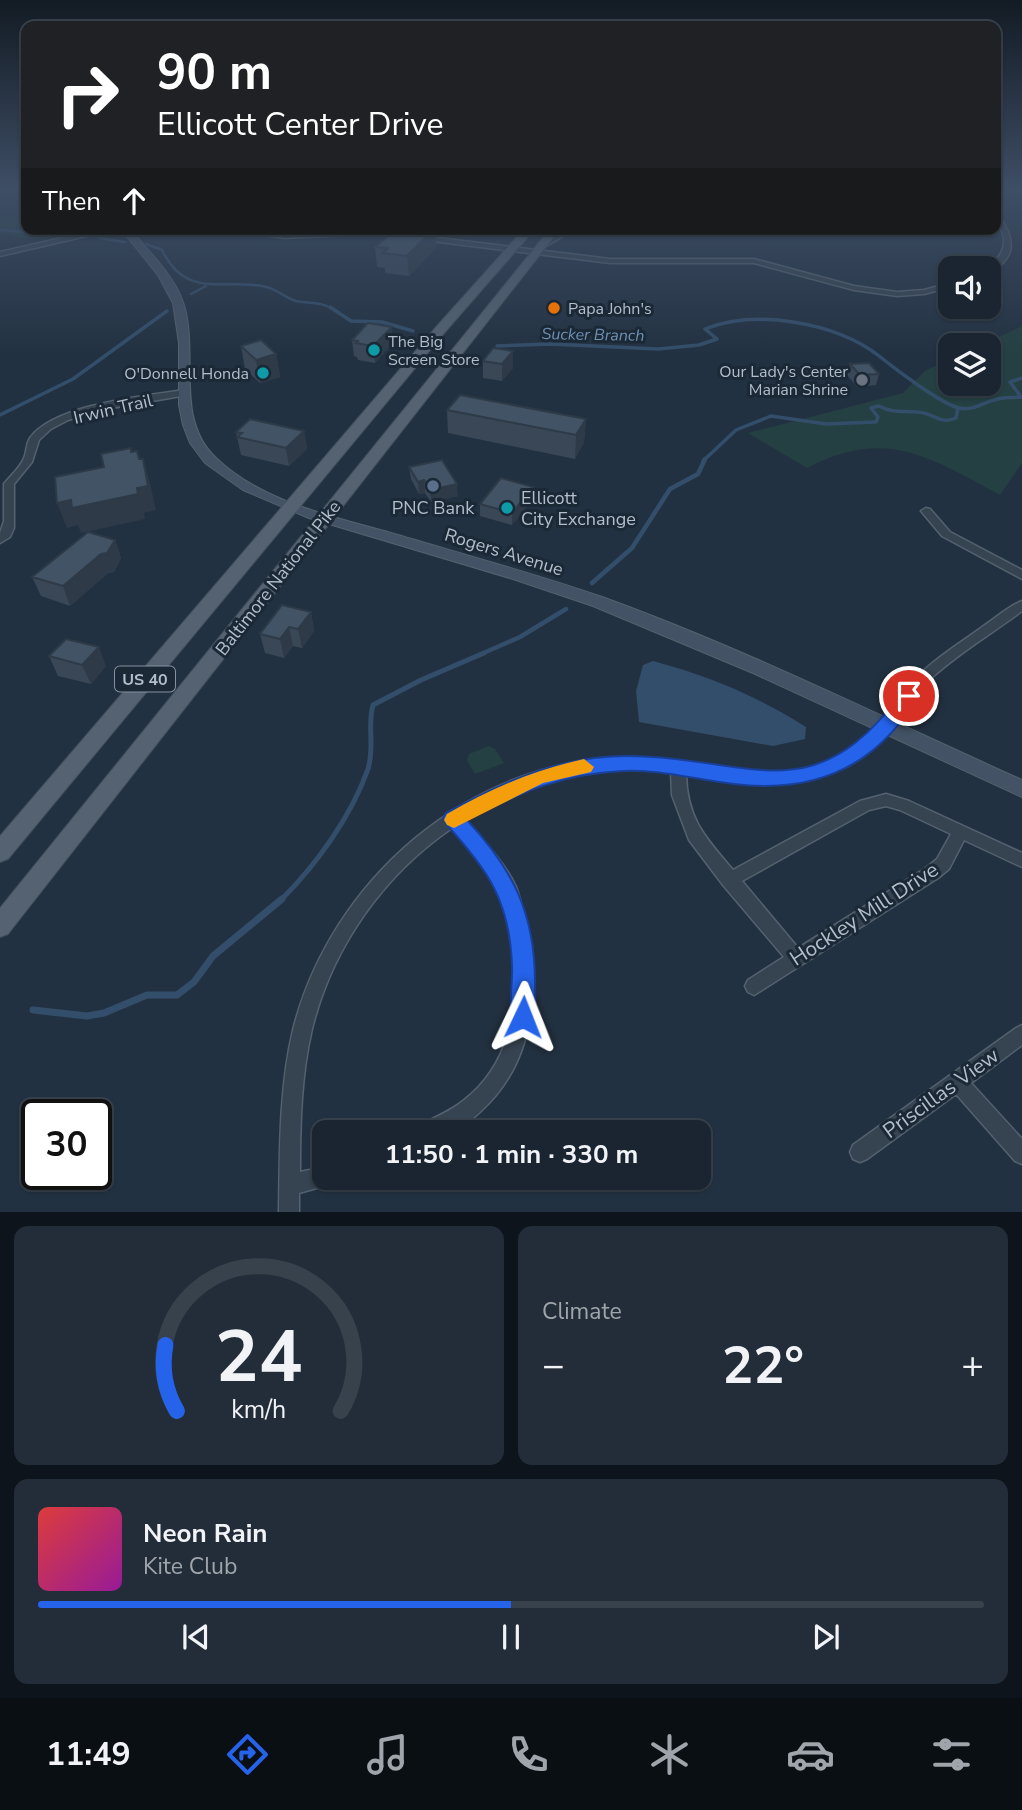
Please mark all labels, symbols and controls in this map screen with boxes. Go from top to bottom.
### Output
text: 90 m [157,39,272,106]
icon: right [42,49,133,140]
text: Ellicott Center Drive [157,103,444,146]
icon: ahead [115,182,153,220]
text: Then [42,184,101,219]
map controls [938,256,1001,396]
button: sound [938,256,1001,319]
place label: Papa John's [568,298,652,320]
marker: Papa John's [546,300,562,316]
water label: Sucker Branch [541,323,645,347]
place label: The Big Screen Store [388,331,479,371]
button: layers [938,333,1001,396]
marker: The Big Screen Store [366,342,382,358]
place label: Our Lady's Center Marian Shrine [719,361,848,401]
place label: O'Donnell Honda [124,363,249,385]
marker: O'Donnell Honda [255,365,271,381]
marker: Our Lady's Center Marian Shrine [854,372,870,388]
street label: Irwin Trail [71,388,156,430]
marker: PNC Bank [425,478,441,494]
place label: Ellicott City Exchange [521,486,636,531]
street label: Baltimore National Pike [210,496,346,660]
place label: PNC Bank [392,496,475,520]
marker: Ellicott City Exchange [499,500,515,516]
street label: Rogers Avenue [442,523,566,581]
road number: US 40 [115,666,175,692]
pin [879,666,939,726]
icon: arrive [890,677,928,715]
street label: Hockley Mill Drive [784,856,944,972]
position arrow [486,980,560,1054]
street label: Priscillas View [877,1041,1005,1145]
speed limit sign: 30 [21,1099,112,1190]
text: 11:50 · 1 min · 330 m [385,1137,638,1172]
text: Climate [542,1296,622,1327]
text: 24 [215,1308,303,1408]
text: 22° [722,1330,804,1401]
text: − [542,1340,565,1391]
text: + [961,1340,984,1391]
text: km/h [231,1393,287,1427]
text: Neon Rain [143,1516,268,1551]
text: Kite Club [143,1551,237,1582]
icon: previous [177,1618,215,1656]
icon: pause [492,1618,530,1656]
icon: next [807,1618,845,1656]
icon: directions [223,1730,272,1779]
icon: music [363,1730,412,1779]
icon: phone [504,1730,553,1779]
icon: climate [645,1730,694,1779]
icon: car [786,1730,835,1779]
icon: filters [927,1730,976,1779]
text: 11:49 [46,1733,131,1776]

